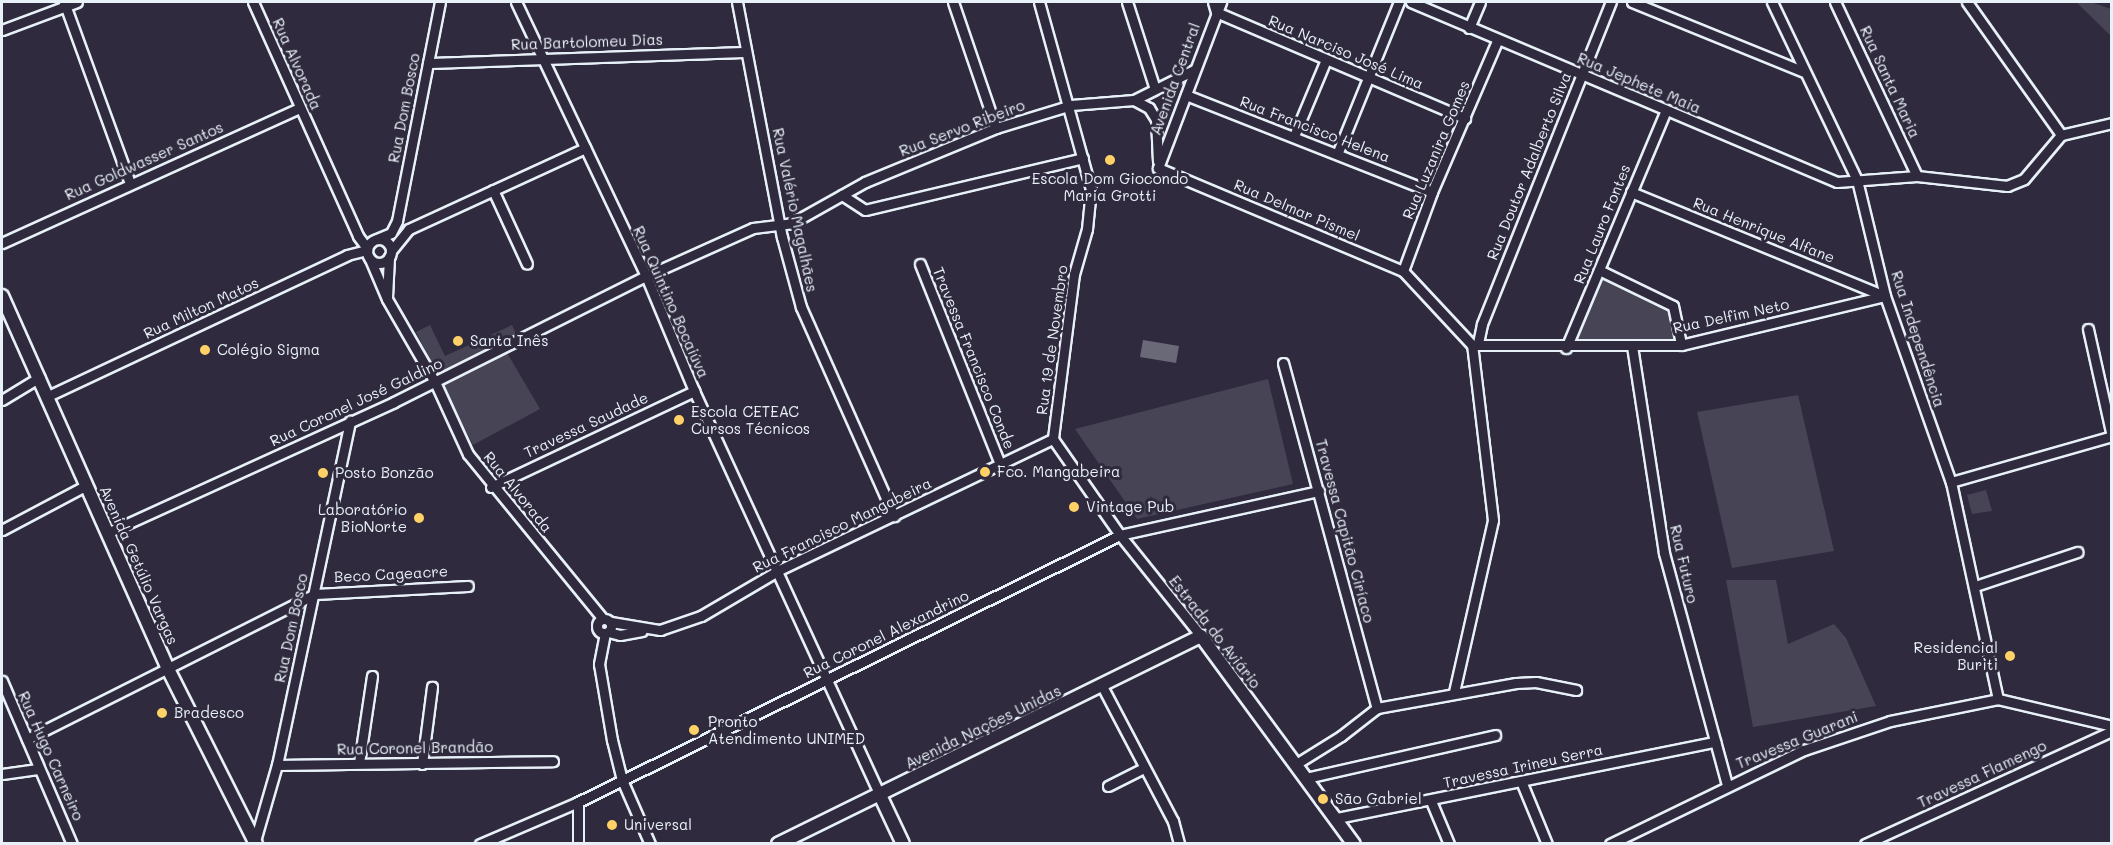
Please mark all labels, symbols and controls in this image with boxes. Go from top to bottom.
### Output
street label: Rua Narciso José Lima [1266,11,1426,93]
street label: Rua Alvorada [269,15,325,113]
street label: Avenida Central [1146,20,1204,138]
street label: Rua Santa Maria [1856,23,1924,141]
street label: Rua Bartolomeu Dias [511,30,663,54]
street label: Rua Jephete Maia [1575,49,1703,117]
street label: Rua Dom Bosco [385,52,423,164]
street label: Rua Doutor Adalberto Silva [1483,69,1575,263]
street label: Rua Luzanira Gomes [1399,78,1473,222]
street label: Rua Francisco Helena [1237,92,1393,166]
street label: Rua Servo Ribeiro [897,96,1027,160]
street label: Rua Goldwasser Santos [62,118,226,204]
street label: Rua Valério Magalhães [769,126,821,294]
marker: Escola Dom Giocondo Maria Grotti [1103,153,1117,167]
street label: Rua Lauro Fontes [1570,162,1634,286]
place label: Escola Dom Giocondo Maria Grotti [1032,169,1188,204]
street label: Rua Delmar Pismel [1231,175,1363,245]
street label: Rua Henrique Alfane [1691,193,1837,267]
street label: Rua Quintino Bocaiúva [629,223,713,381]
street label: Travessa Francisco Conde [929,264,1019,452]
street label: Rua 19 de Novembro [1033,264,1071,416]
street label: Rua Independência [1887,269,1949,409]
street label: Rua Milton Matos [141,273,261,343]
street label: Rua Delfim Neto [1671,295,1791,337]
place label: Santa Inês [470,332,549,350]
marker: Santa Inês [451,334,465,348]
place label: Colégio Sigma [217,341,320,359]
marker: Colégio Sigma [198,343,212,357]
street label: Rua Coronel José Galdino [267,354,445,450]
street label: Travessa Saudade [521,388,651,462]
place label: Escola CETEAC Cursos Técnicos [691,402,810,437]
marker: Escola CETEAC Cursos Técnicos [672,413,686,427]
street label: Travessa Capitão Ciríaco [1312,437,1378,625]
street label: Rua Alvorada [480,448,556,536]
place label: Fco. Mangabeira [997,463,1120,481]
place label: Posto Bonzão [335,464,434,482]
marker: Fco. Mangabeira [978,465,992,479]
marker: Posto Bonzão [316,466,330,480]
street label: Rua Francisco Mangabeira [750,474,934,576]
street label: Avenida Getúlio Vargas [96,483,182,647]
place label: Vintage Pub [1086,498,1174,516]
place label: Laboratório BioNorte [318,500,407,535]
marker: Vintage Pub [1067,500,1081,514]
marker: Laboratório BioNorte [412,511,426,525]
street label: Rua Futuro [1666,523,1702,605]
street label: Beco Cageacre [334,562,448,586]
street label: Rua Dom Bosco [271,572,311,684]
street label: Estrada do Aviário [1165,572,1265,692]
street label: Rua Coronel Alexandrino [800,586,972,682]
place label: Residencial Buriti [1914,638,1998,673]
marker: Residencial Buriti [2003,649,2017,663]
street label: Avenida Nações Unidas [902,681,1064,773]
street label: Rua Hugo Carneiro [14,689,88,823]
place label: Bradesco [174,704,244,722]
marker: Bradesco [155,706,169,720]
street label: Travessa Guarani [1734,707,1860,773]
place label: Pronto Atendimento UNIMED [708,712,865,747]
marker: Pronto Atendimento UNIMED [685,721,703,739]
street label: Travessa Flamengo [1915,736,2049,812]
street label: Rua Coronel Brandão [337,738,493,758]
street label: Travessa Irineu Serra [1442,740,1604,792]
place label: São Gabriel [1335,790,1422,808]
marker: São Gabriel [1316,792,1330,806]
place label: Universal [624,816,692,834]
marker: Universal [605,818,619,832]

